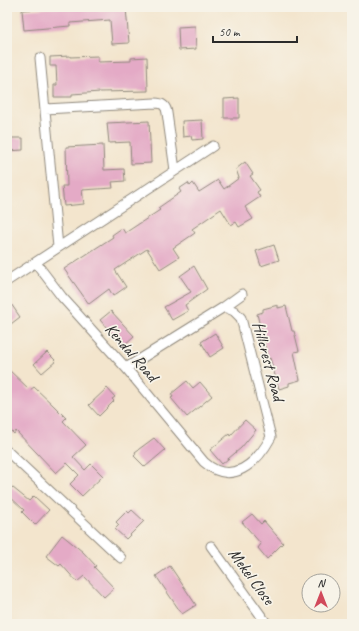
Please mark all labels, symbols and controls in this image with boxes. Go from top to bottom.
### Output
scale bar [213,18,297,44]
text: 50 m [219,24,241,40]
street label: Kendal Road [101,319,164,388]
street label: Hillcrest Road [248,319,290,405]
street label: Mekel Close [224,544,280,610]
north arrow [301,573,341,613]
text: N [318,576,327,590]

